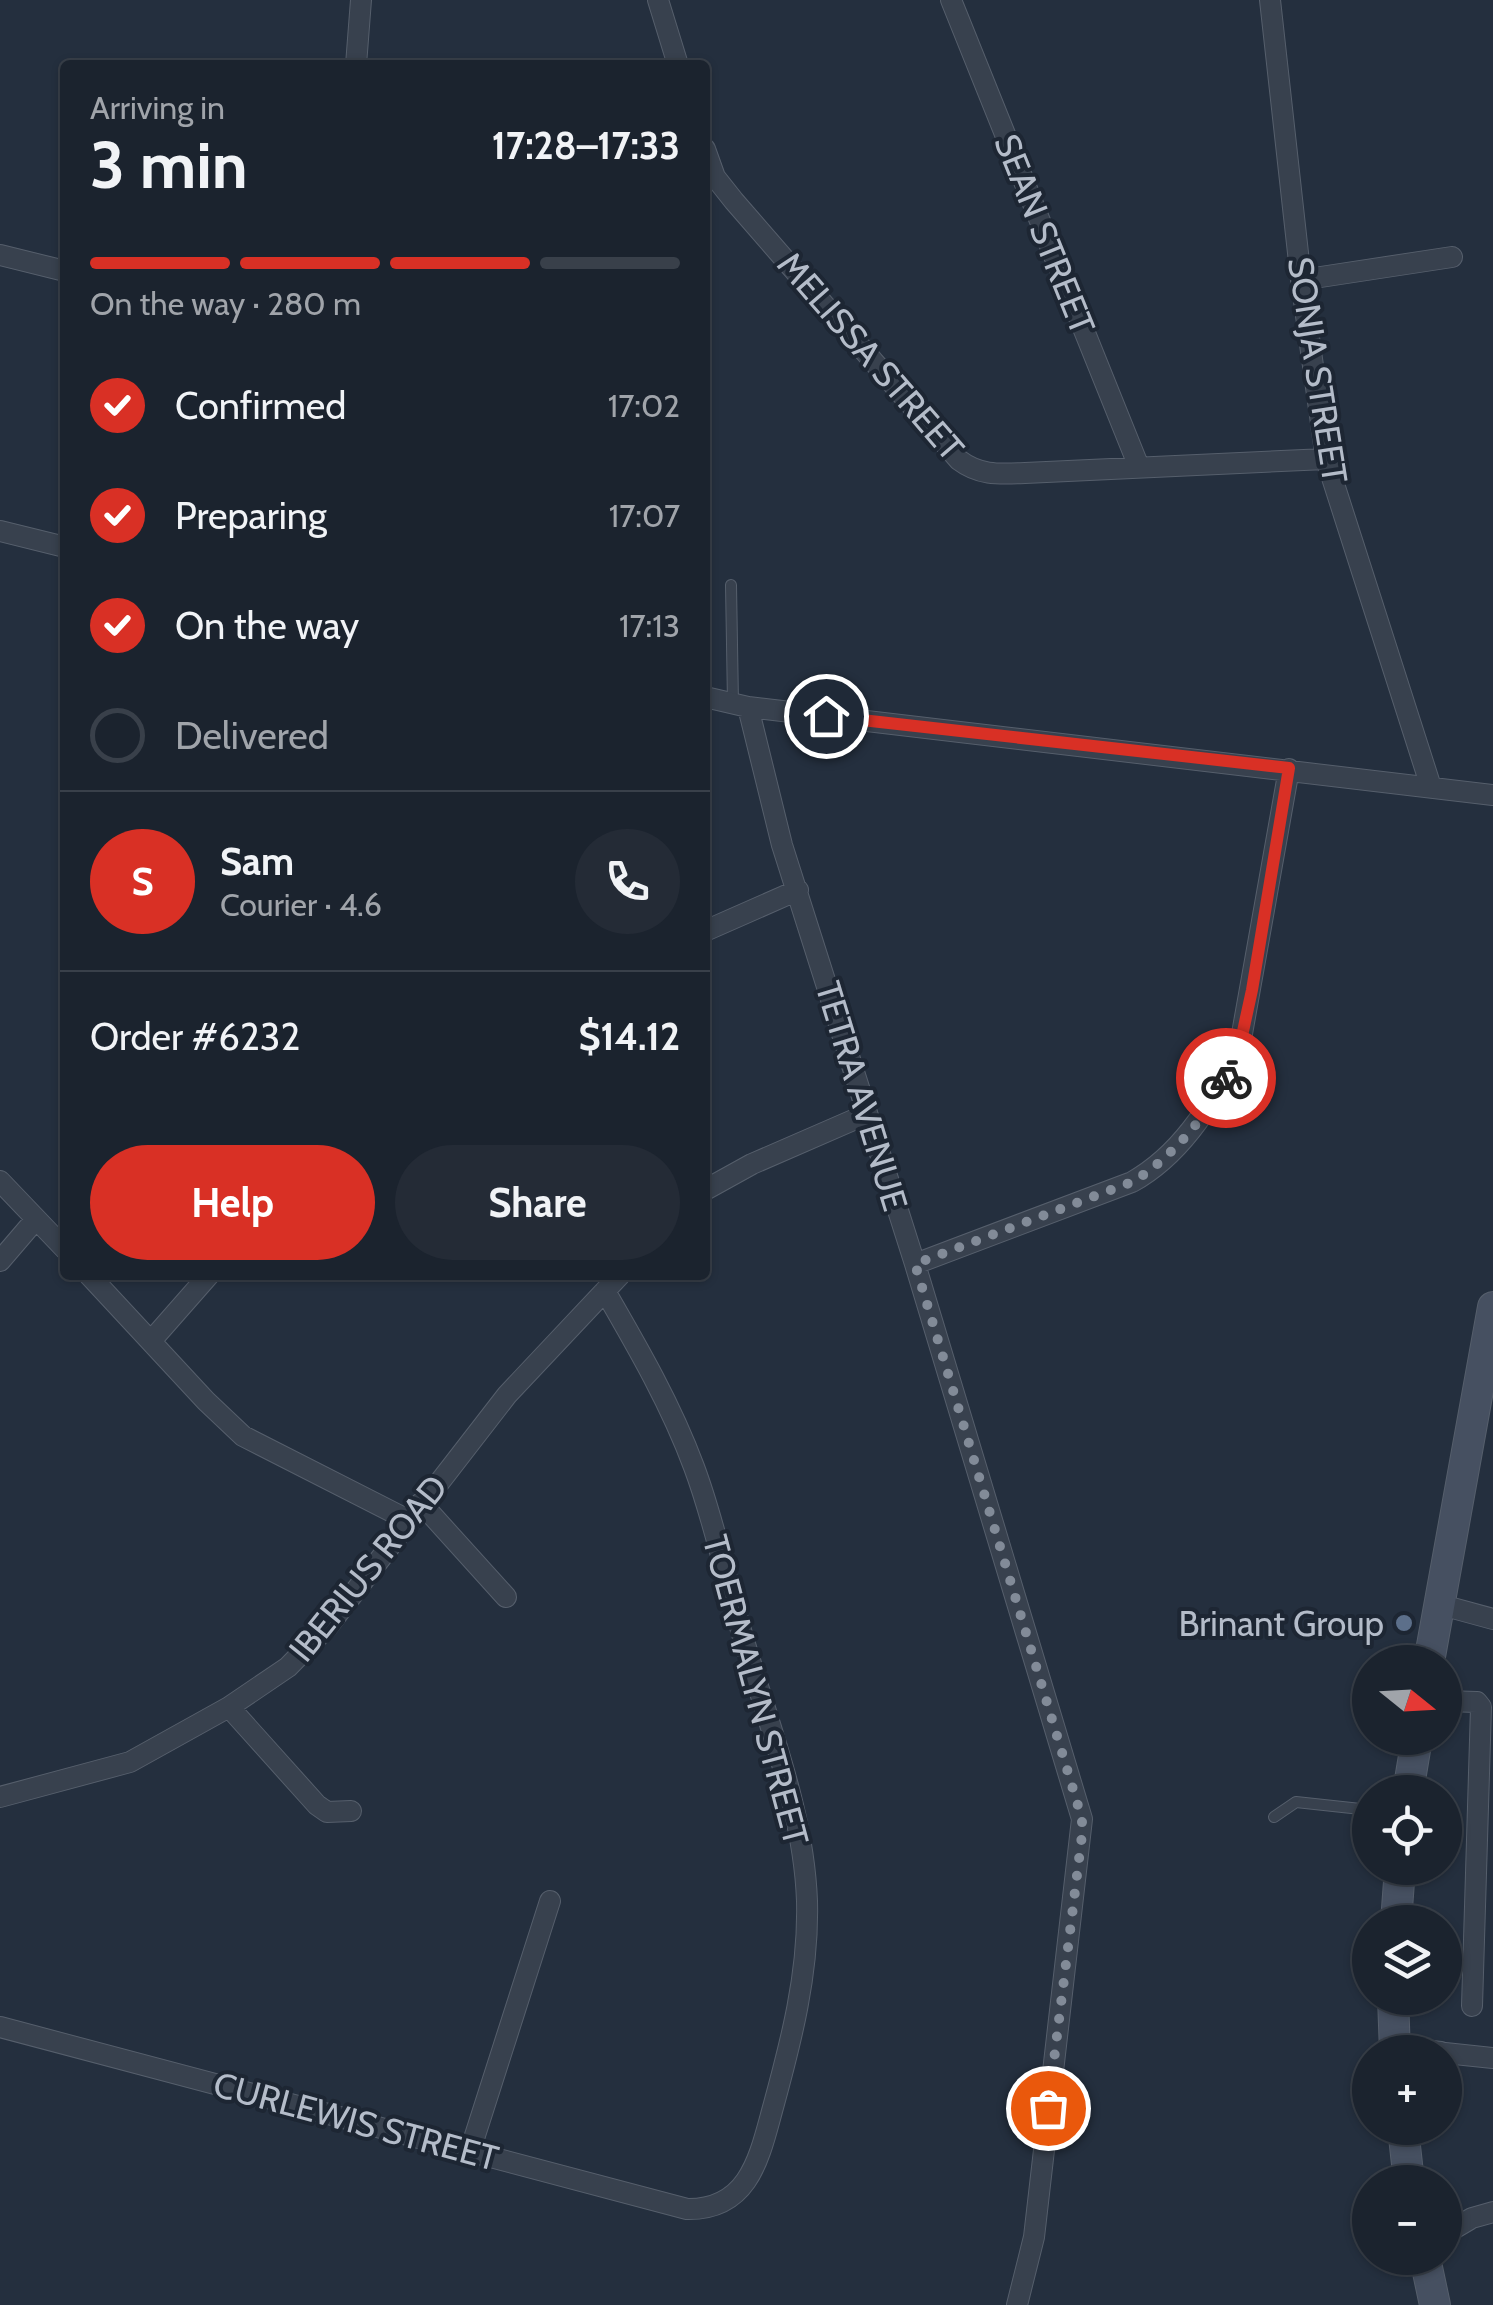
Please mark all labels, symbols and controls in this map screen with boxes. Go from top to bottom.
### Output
text: Arriving in [90,88,225,127]
text: 17:28–17:33 [492,122,680,169]
text: 3 min [90,125,248,204]
street label: SEAN STREET [985,128,1105,340]
street label: MELISSA STREET [769,243,973,469]
street label: SONJA STREET [1279,254,1357,486]
text: On the way · 280 m [90,284,361,323]
icon: check [90,378,145,433]
text: Confirmed [175,382,346,429]
text: 17:02 [608,386,680,425]
icon: check [90,488,145,543]
text: Preparing [175,492,327,539]
text: 17:07 [609,496,680,535]
icon: check [90,598,145,653]
text: On the way [175,602,359,649]
text: 17:13 [619,606,680,645]
pin [784,674,869,759]
icon: home [799,689,854,744]
text: Delivered [175,712,329,759]
button: phone [575,829,680,934]
text: Sam [220,838,294,885]
text: S [131,858,154,905]
text: Courier · 4.6 [220,885,382,924]
street label: TETRA AVENUE [807,976,917,1216]
text: Order #6232 [90,1013,300,1060]
text: $14.12 [578,1013,680,1060]
courier [1176,1028,1276,1128]
icon: bike [1199,1051,1254,1106]
button: Help [90,1145,375,1260]
button: Share [395,1145,680,1260]
street label: IBERIUS ROAD [280,1466,456,1670]
street label: TOERMALYN STREET [694,1530,818,1850]
place label: Brinant Group [1179,1602,1384,1645]
marker: Brinant Group [1393,1612,1415,1634]
north arrow [1352,1645,1462,1755]
map controls [1352,1645,1462,2275]
button: locate [1352,1775,1462,1885]
button: layers [1352,1905,1462,2015]
button: + [1352,2035,1462,2145]
street label: CURLEWIS STREET [209,2062,503,2180]
pin [1006,2066,1091,2151]
icon: bag [1021,2081,1076,2136]
button: − [1352,2165,1462,2275]

